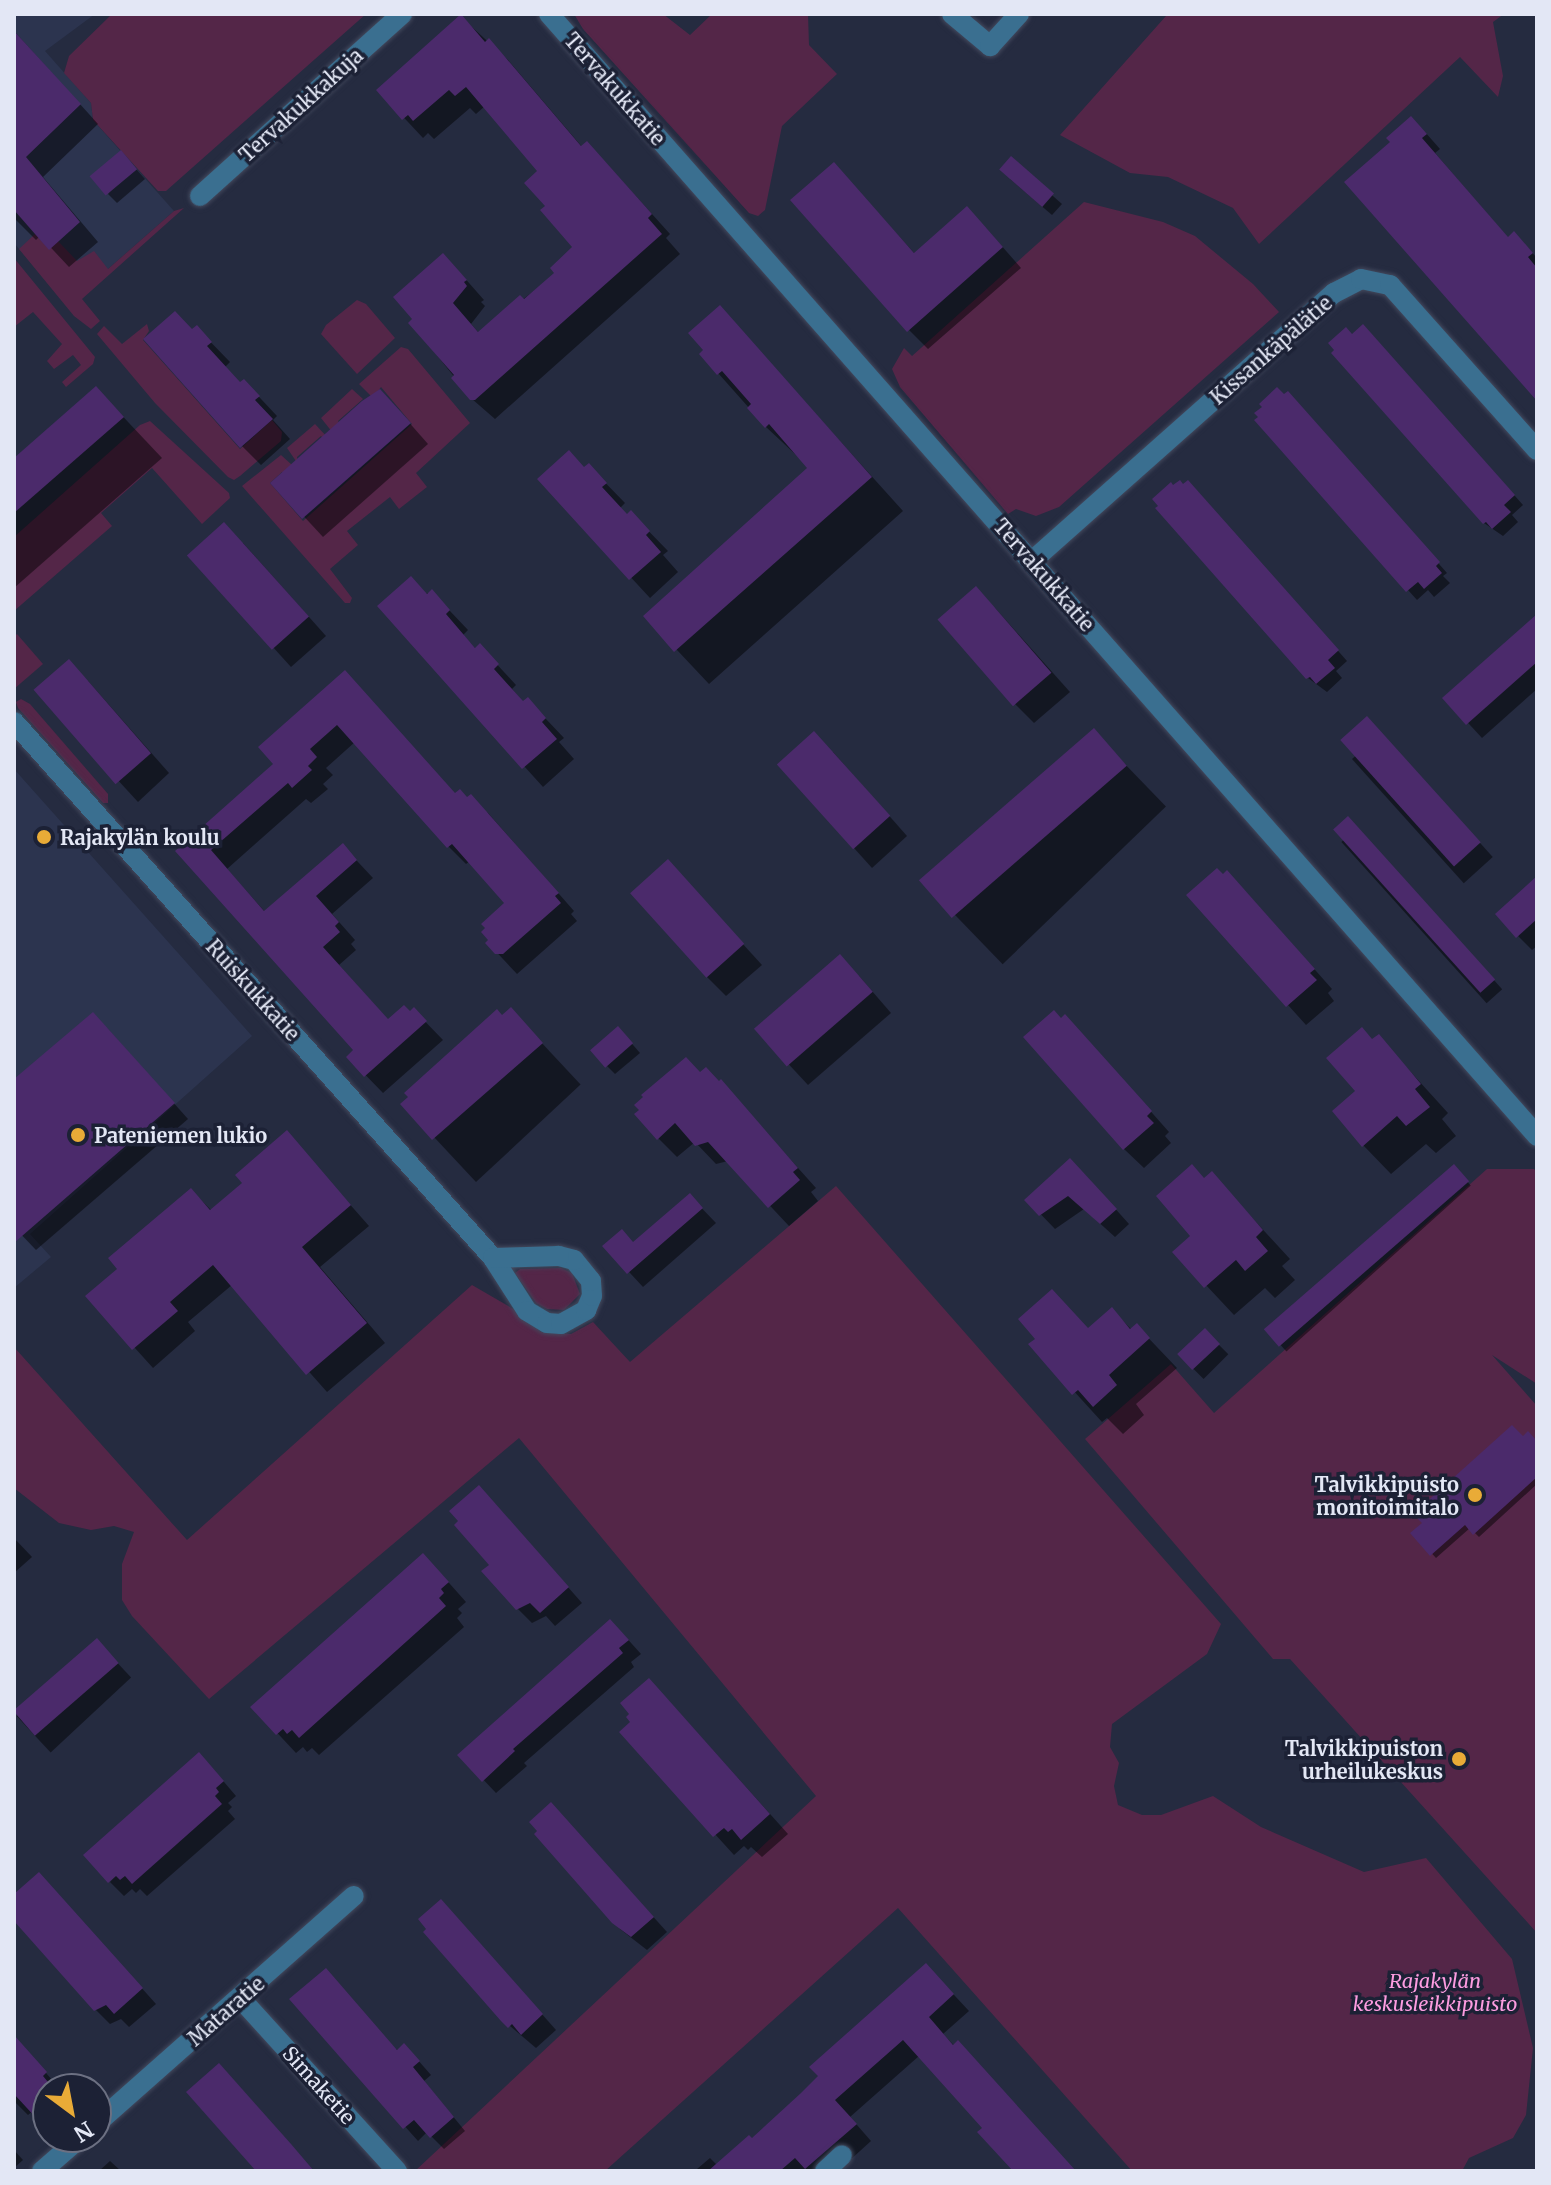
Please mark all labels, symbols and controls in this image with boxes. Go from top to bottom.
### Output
street label: Tervakukkatie [560,28,670,150]
street label: Tervakukkakuja [234,43,368,167]
street label: Kissankäpälätie [1205,291,1337,409]
street label: Tervakukkatie [989,514,1099,636]
place label: Rajakylän koulu [60,825,220,849]
marker: Rajakylän koulu [35,828,53,846]
street label: Ruiskukkatie [201,934,305,1046]
place label: Pateniemen lukio [94,1123,267,1147]
marker: Pateniemen lukio [69,1126,87,1144]
place label: Talvikkipuisto monitoimitalo [1314,1472,1459,1519]
marker: Talvikkipuisto monitoimitalo [1466,1486,1484,1504]
place label: Talvikkipuiston urheilukeskus [1285,1736,1443,1783]
marker: Talvikkipuiston urheilukeskus [1450,1750,1468,1768]
park label: Rajakylän keskusleikkipuisto [1353,1968,1517,2015]
street label: Mataratie [183,1971,269,2051]
street label: Simaketie [278,2041,360,2129]
north arrow [32,2073,112,2153]
text: N [69,2115,98,2148]

